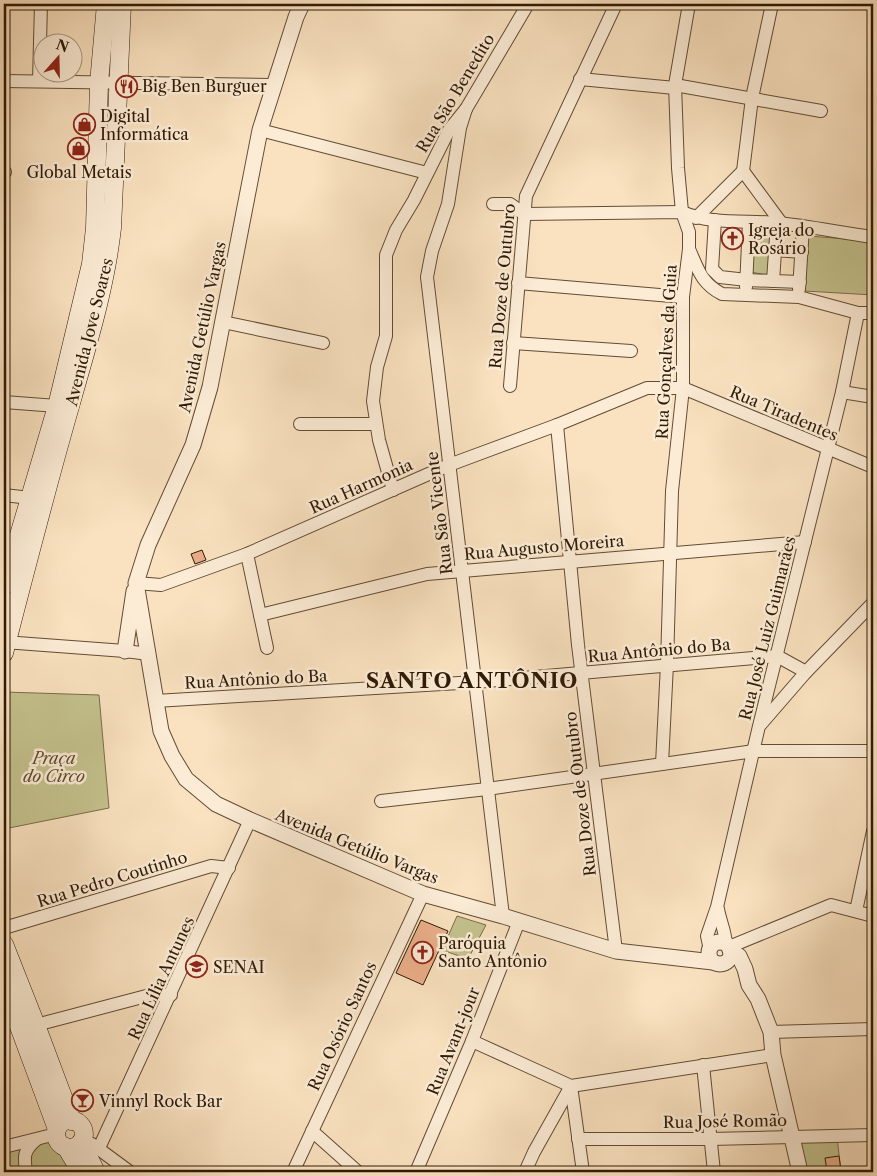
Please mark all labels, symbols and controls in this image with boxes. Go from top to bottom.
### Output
street label: Rua São Benedito [412,30,499,156]
north arrow [32,32,82,82]
text: N [54,35,71,56]
restaurant icon: Big Ben Burguer [114,74,138,98]
place label: Big Ben Burguer [142,76,267,96]
place label: Digital Informática [100,106,189,144]
shop icon: Digital Informática [72,113,96,137]
shop icon: Global Metais [67,136,91,160]
place label: Global Metais [26,162,132,182]
street label: Rua Doze de Outubro [485,202,519,370]
place label: Igreja do Rosário [748,220,815,258]
church icon: Igreja do Rosário [720,227,744,251]
street label: Avenida Getúlio Vargas [174,240,230,415]
street label: Avenida Jove Soares [61,256,117,409]
street label: Rua Gonçalves da Guia [651,263,681,440]
street label: Rua Tiradentes [727,381,841,445]
street label: Rua São Vicente [422,450,456,576]
street label: Rua Harmonia [306,454,416,518]
street label: Rua Augusto Moreira [463,530,626,564]
street label: Rua José Luiz Guimarães [734,534,800,722]
street label: Rua Antônio do Ba [587,634,732,666]
street label: Rua Antônio do Ba [184,665,329,693]
district label: SANTO ANTÔNIO [366,668,578,693]
street label: Rua Doze de Outubro [560,710,600,878]
park label: Praça do Circo [23,748,85,786]
street label: Avenida Getúlio Vargas [271,804,442,888]
street label: Rua Pedro Coutinho [35,847,190,911]
street label: Rua Lília Antunes [124,913,198,1043]
place label: Paróquia Santo Antônio [438,933,547,971]
church icon: Paróquia Santo Antônio [410,940,434,964]
school or university icon: SENAI [185,955,209,979]
place label: SENAI [213,957,265,977]
street label: Rua Osório Santos [303,958,381,1094]
street label: Rua Avant-jour [422,984,484,1098]
bar icon: Vinnyl Rock Bar [71,1089,95,1113]
place label: Vinnyl Rock Bar [98,1091,222,1111]
street label: Rua José Romão [663,1110,787,1132]

